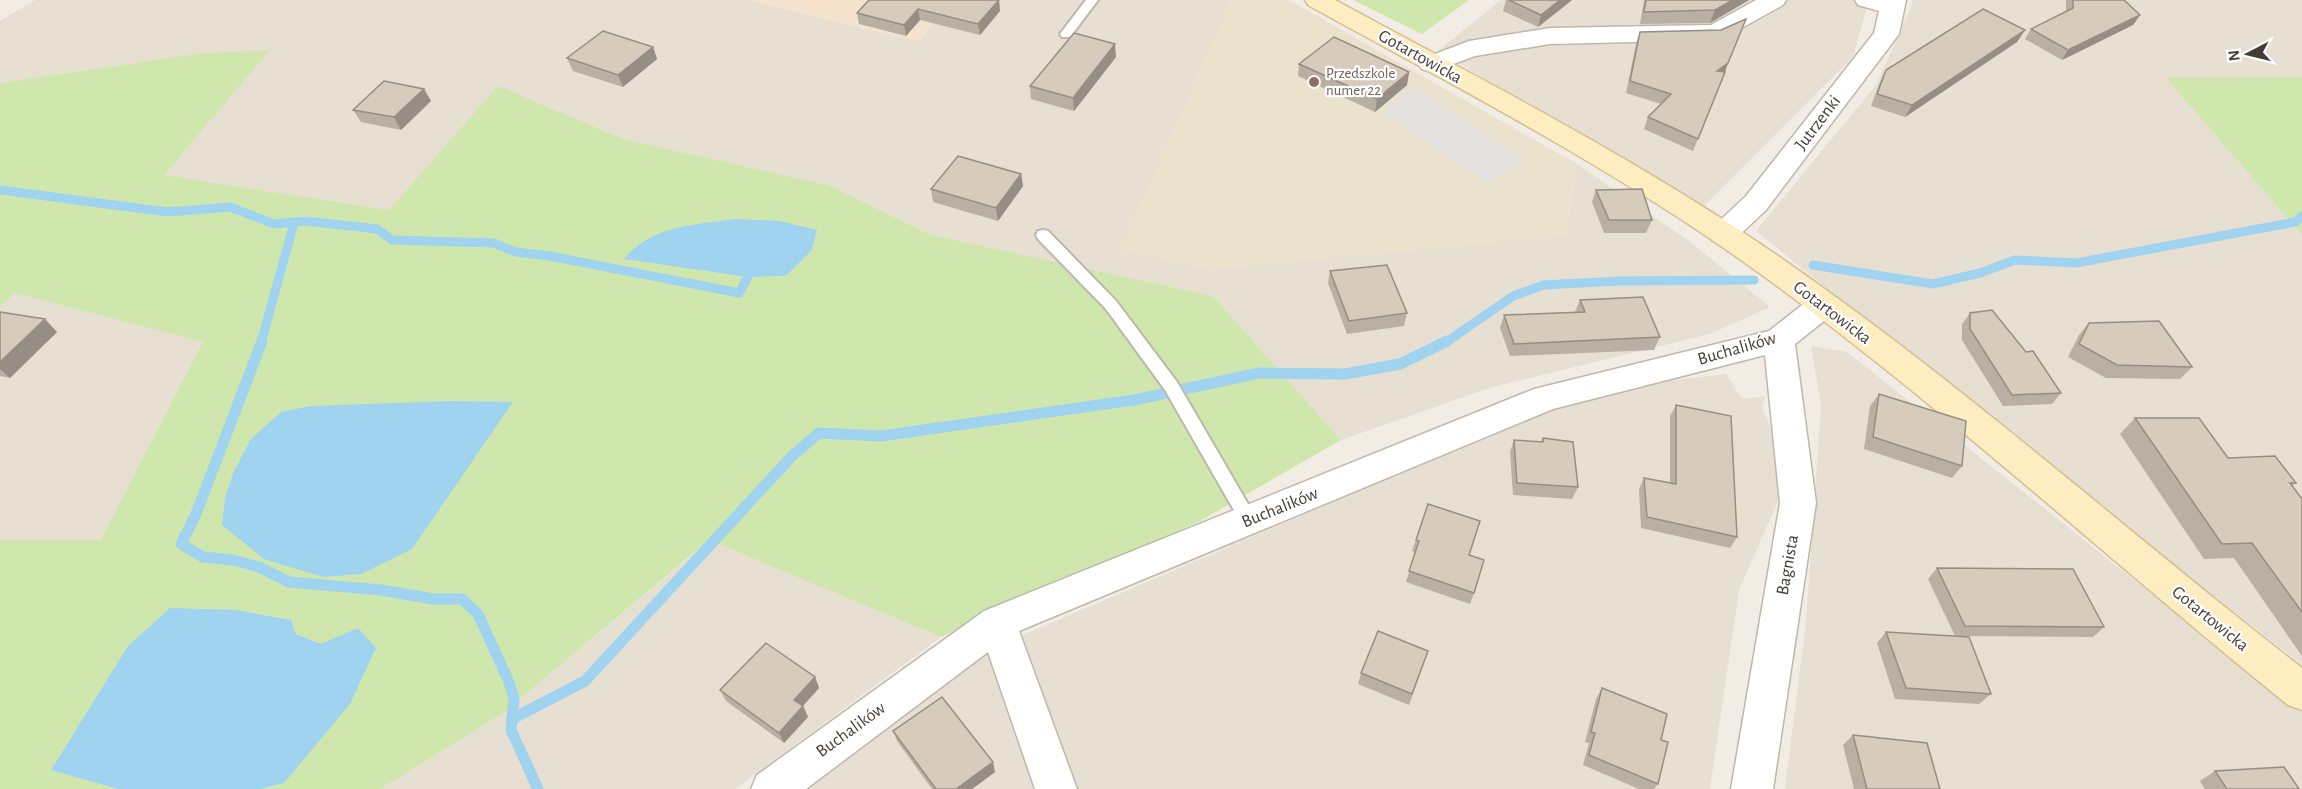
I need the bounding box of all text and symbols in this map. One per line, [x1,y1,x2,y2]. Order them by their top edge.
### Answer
north arrow [2218,24,2278,84]
street label: Gotartowicka [1375,27,1465,87]
text: N [2225,49,2243,62]
place label: Przedszkole numer 22 [1326,66,1395,98]
marker: Przedszkole numer 22 [1307,75,1321,89]
street label: Jutrzenki [1792,92,1844,154]
street label: Gotartowicka [1790,278,1874,348]
street label: Buchalików [1696,329,1778,369]
street label: Buchalików [1239,485,1321,531]
street label: Bagnista [1774,533,1802,597]
street label: Gotartowicka [2168,583,2252,655]
street label: Buchalików [813,699,889,761]

